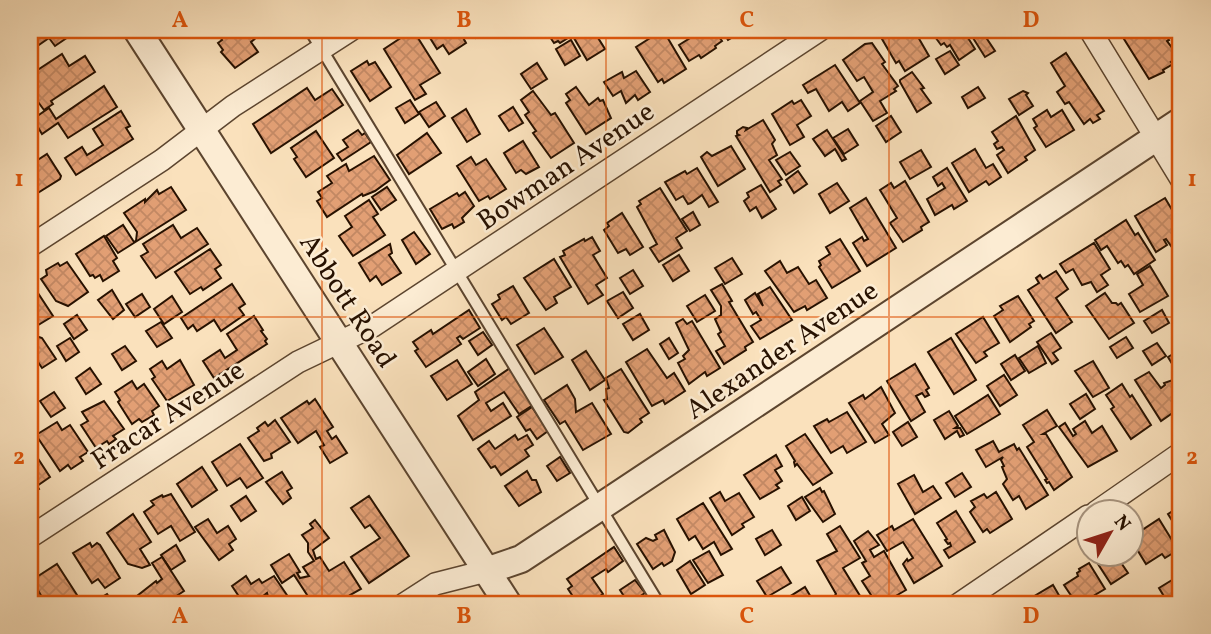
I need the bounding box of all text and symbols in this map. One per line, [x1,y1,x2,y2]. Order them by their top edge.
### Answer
text: A [172,5,188,37]
text: B [456,5,472,37]
text: C [740,5,754,37]
text: D [1023,5,1040,37]
street label: Bowman Avenue [470,93,663,241]
text: 1 [14,164,24,196]
text: 1 [1187,164,1197,196]
street label: Abbott Road [289,227,405,376]
street label: Alexander Avenue [678,272,886,430]
street label: Fracar Avenue [84,352,253,480]
text: 2 [13,442,25,474]
text: 2 [1186,442,1198,474]
north arrow [1074,498,1144,568]
text: N [1107,510,1136,537]
text: A [172,601,188,633]
text: B [456,601,472,633]
text: C [740,601,754,633]
text: D [1023,601,1040,633]

